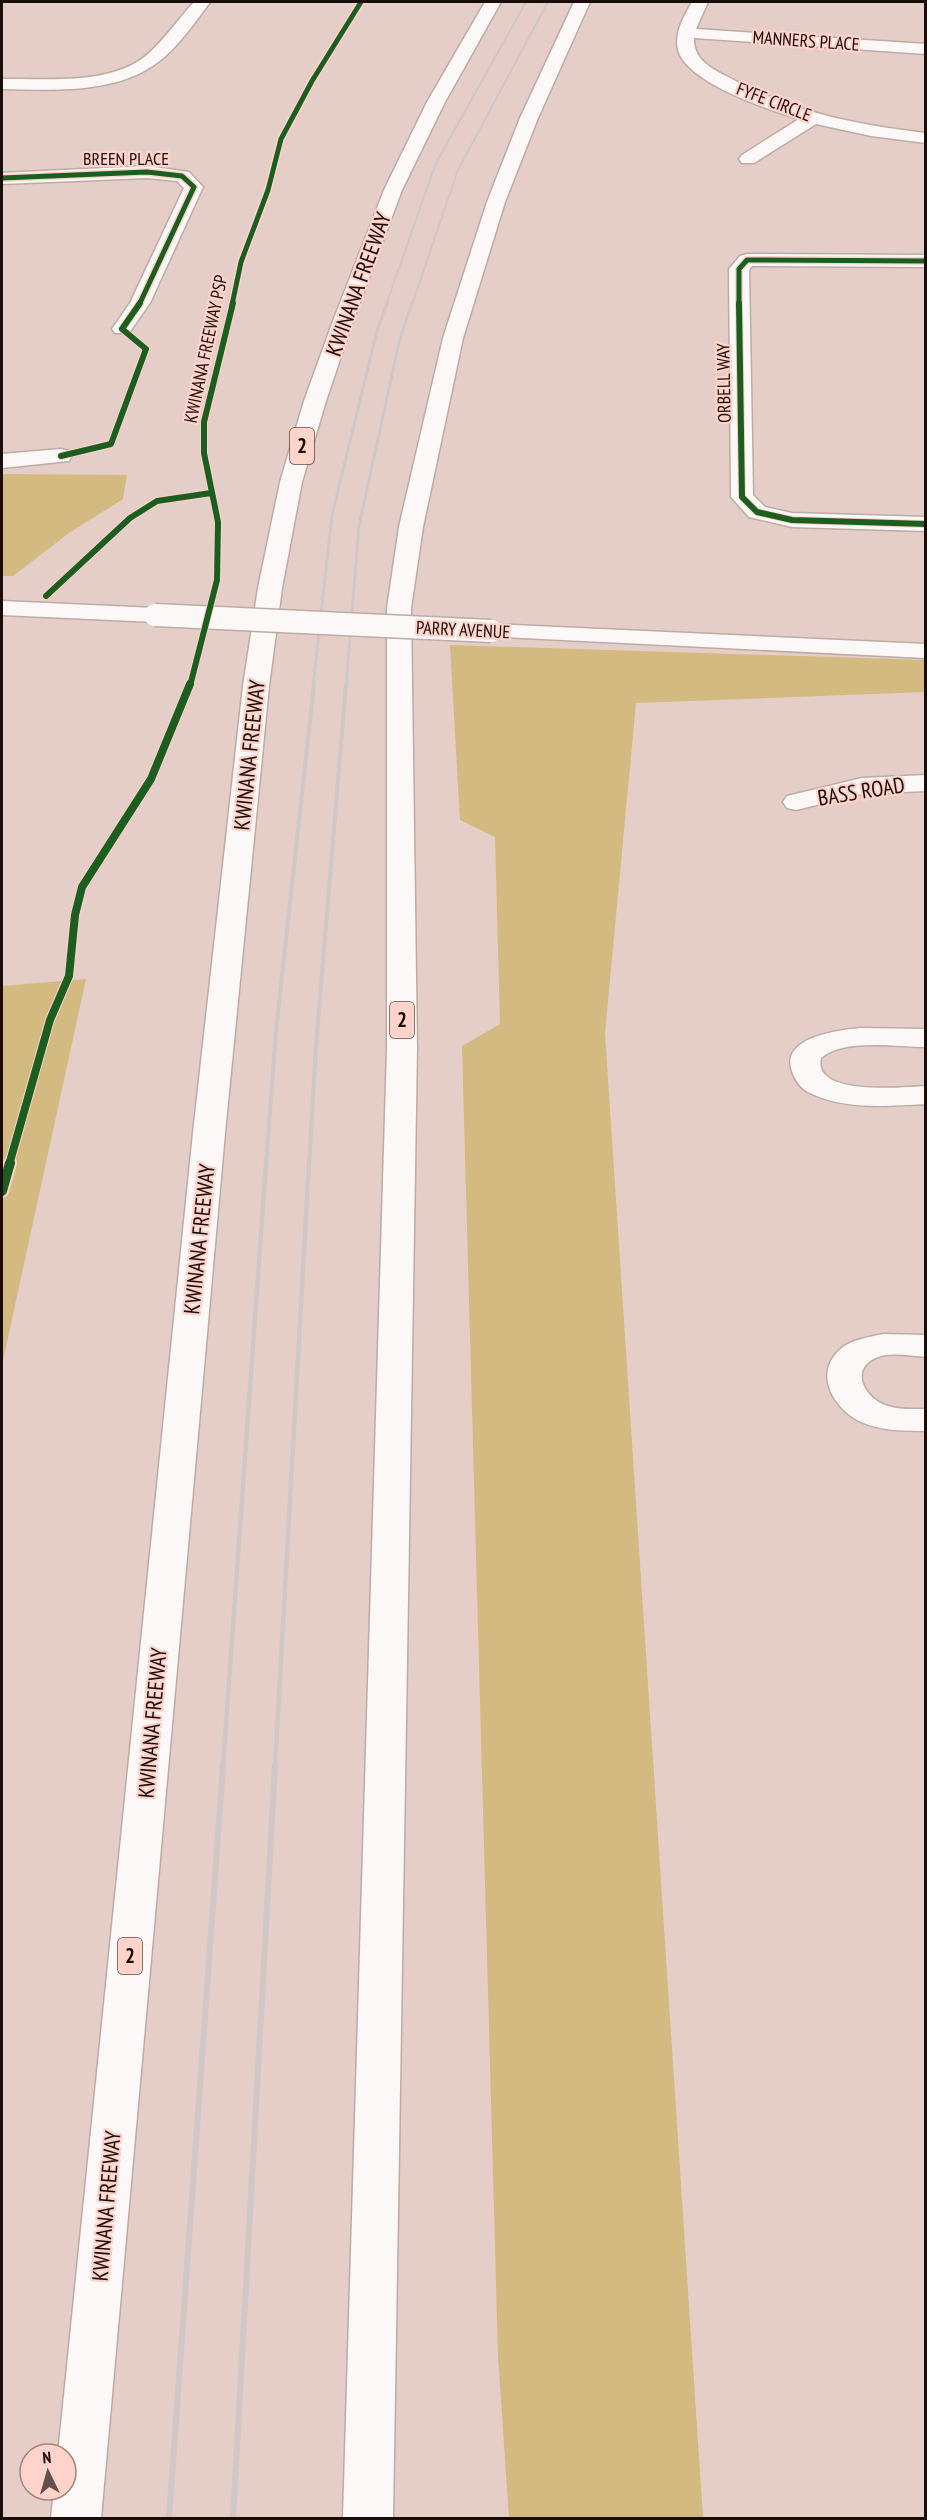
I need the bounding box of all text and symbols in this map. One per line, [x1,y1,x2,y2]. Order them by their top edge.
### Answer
street label: MANNERS PLACE [752,25,860,56]
street label: FYFE CIRCLE [733,77,815,126]
street label: BREEN PLACE [83,147,169,170]
street label: KWINANA FREEWAY [319,208,397,360]
street label: KWINANA FREEWAY PSP [179,273,232,425]
street label: ORBELL WAY [711,342,736,423]
road number: 2 [290,428,314,464]
street label: PARRY AVENUE [416,616,511,643]
street label: KWINANA FREEWAY [227,678,271,832]
street label: BASS ROAD [815,770,907,812]
road number: 2 [390,1002,414,1038]
street label: KWINANA FREEWAY [177,1162,221,1316]
street label: KWINANA FREEWAY [131,1647,173,1799]
road number: 2 [118,1938,142,1974]
street label: KWINANA FREEWAY [85,2130,127,2282]
north arrow [18,2442,78,2502]
text: N [42,2447,52,2467]

